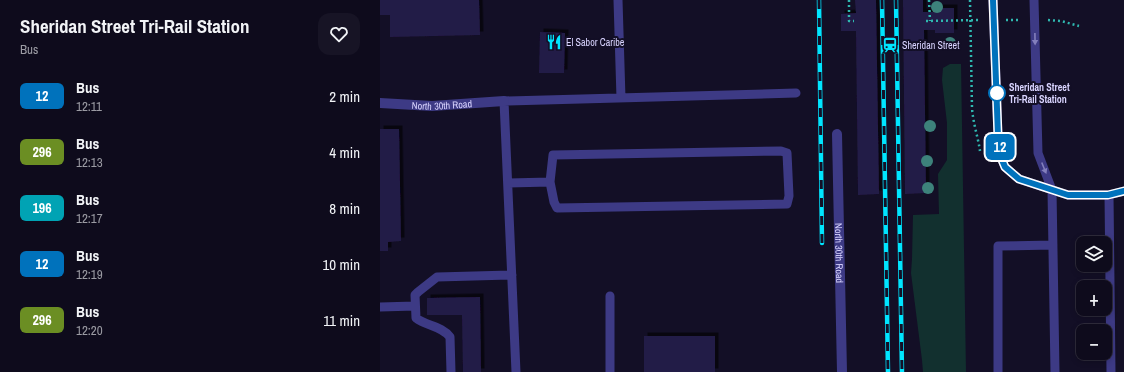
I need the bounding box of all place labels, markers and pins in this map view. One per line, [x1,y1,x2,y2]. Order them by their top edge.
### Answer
restaurant icon: El Sabor Caribe [545,33,563,51]
place label: El Sabor Caribe [566,36,625,49]
station icon: Sheridan Street [881,36,899,54]
place label: Sheridan Street [902,39,960,52]
place label: Sheridan Street Tri-Rail Station [1009,81,1070,106]
marker: Sheridan Street Tri-Rail Station [988,84,1006,102]

